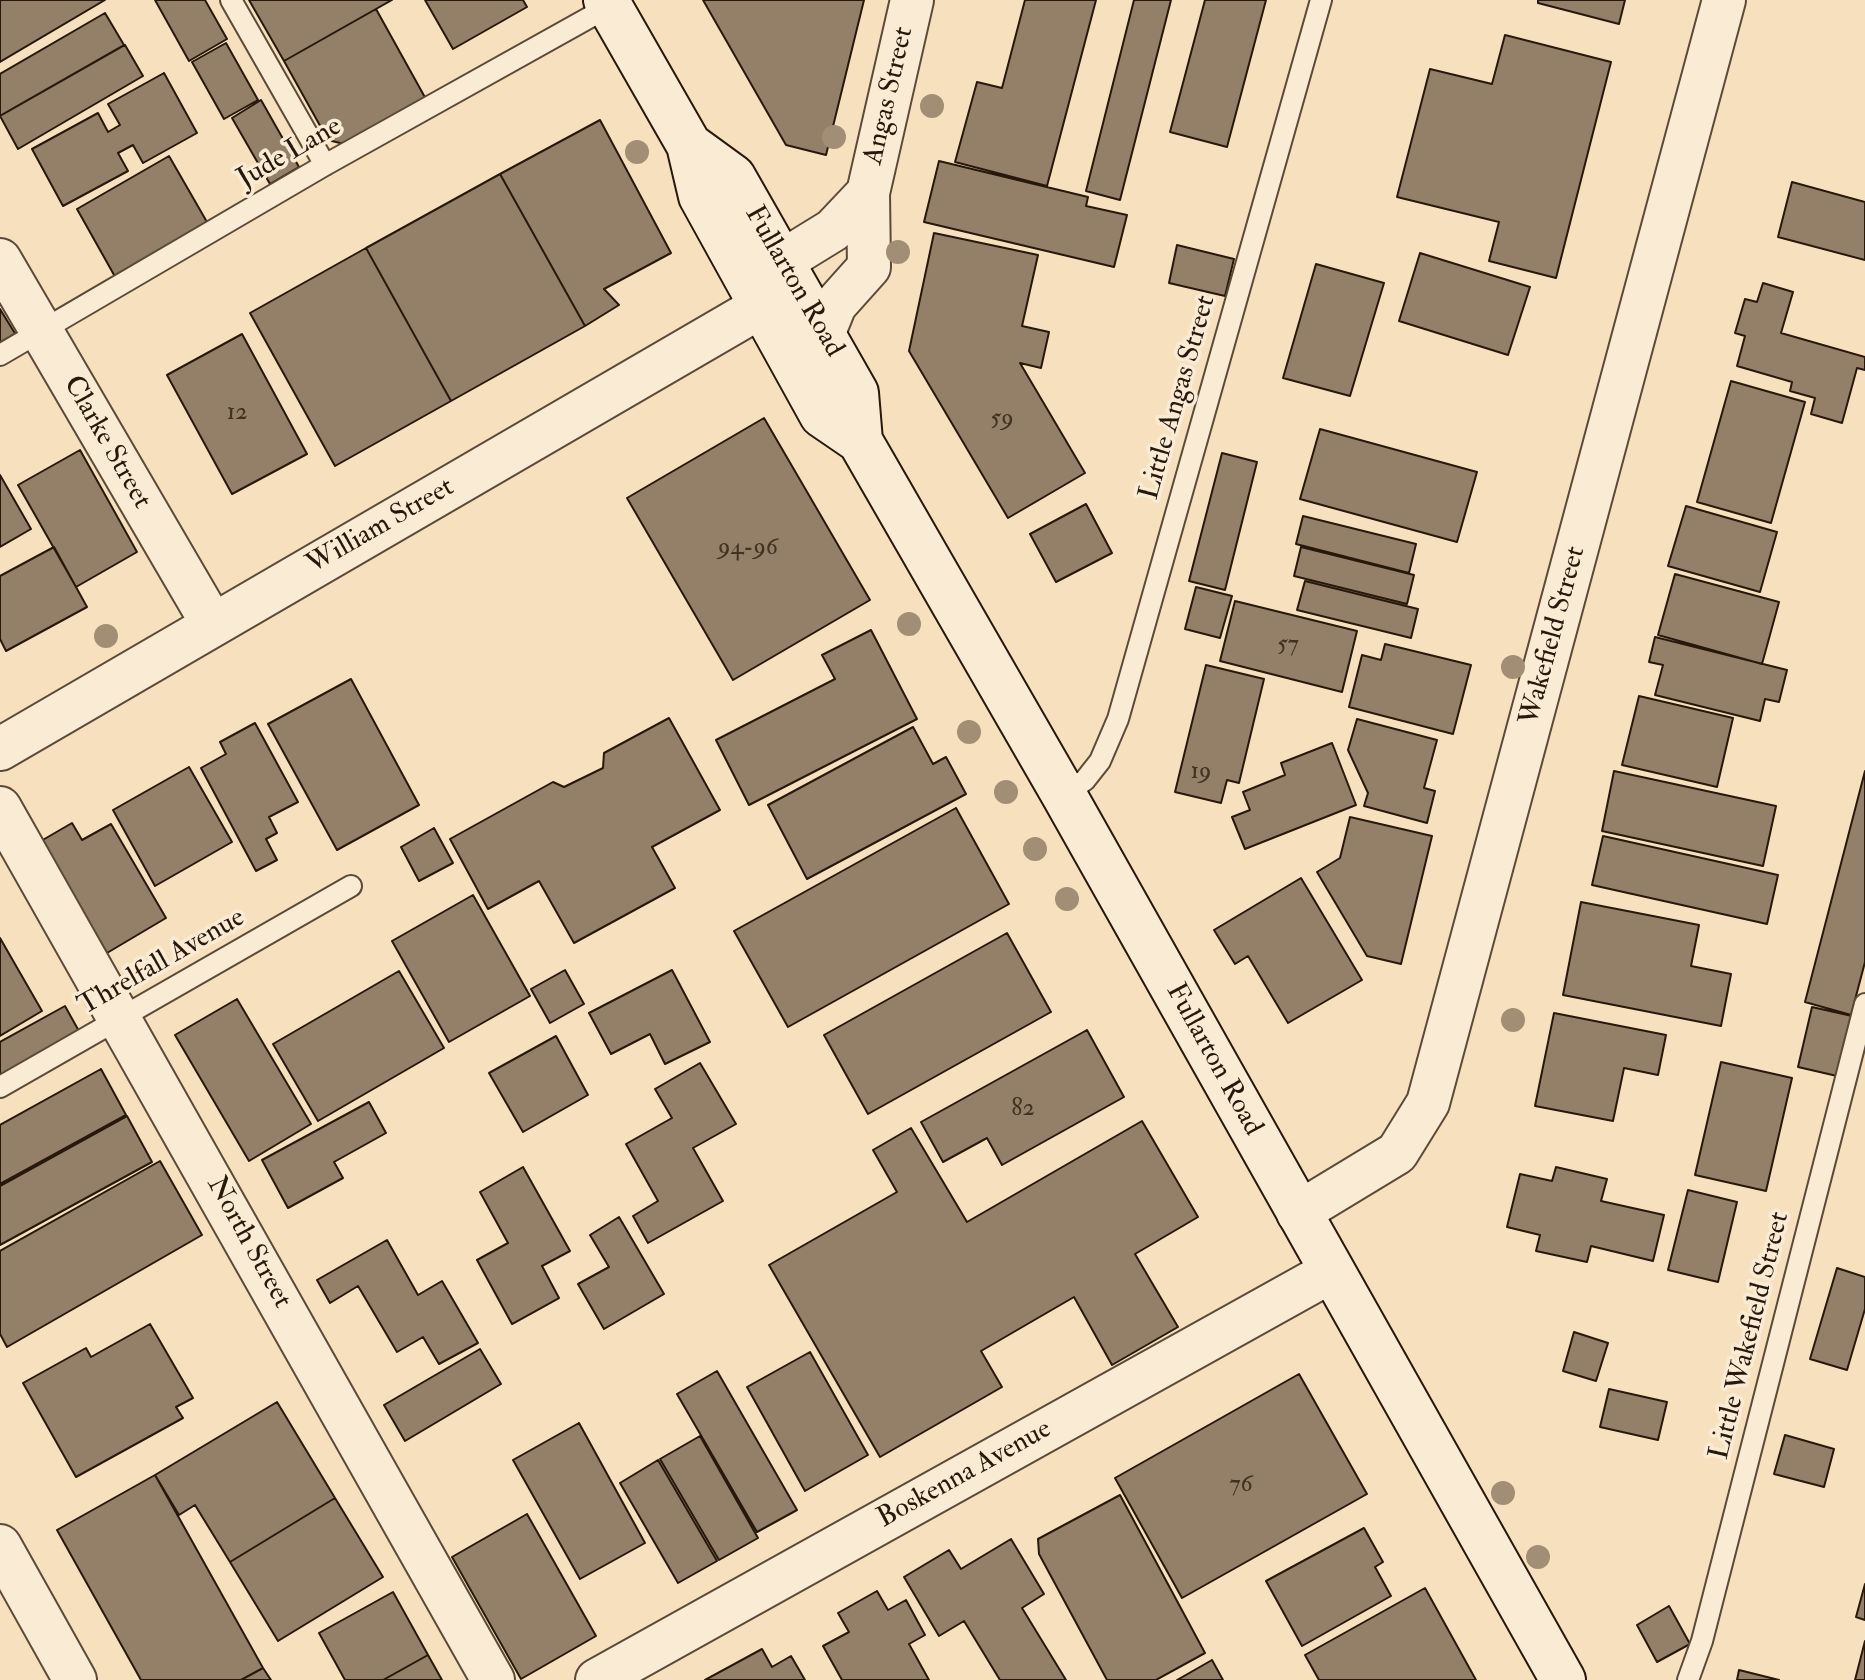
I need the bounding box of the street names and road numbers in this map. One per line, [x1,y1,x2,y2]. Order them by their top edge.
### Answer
street label: Angas Street [858,24,922,168]
street label: Jude Lane [232,111,348,197]
street label: Fullarton Road [736,200,850,364]
street label: Little Angas Street [1134,292,1224,504]
street label: Clarke Street [55,371,157,515]
street label: William Street [301,471,461,583]
street label: Wakefield Street [1514,543,1594,729]
street label: Threlfall Avenue [73,902,251,1024]
street label: Fullarton Road [1157,978,1269,1142]
street label: North Street [198,1171,298,1315]
street label: Little Wakefield Street [1704,1209,1798,1463]
street label: Boskenna Avenue [872,1413,1058,1537]

